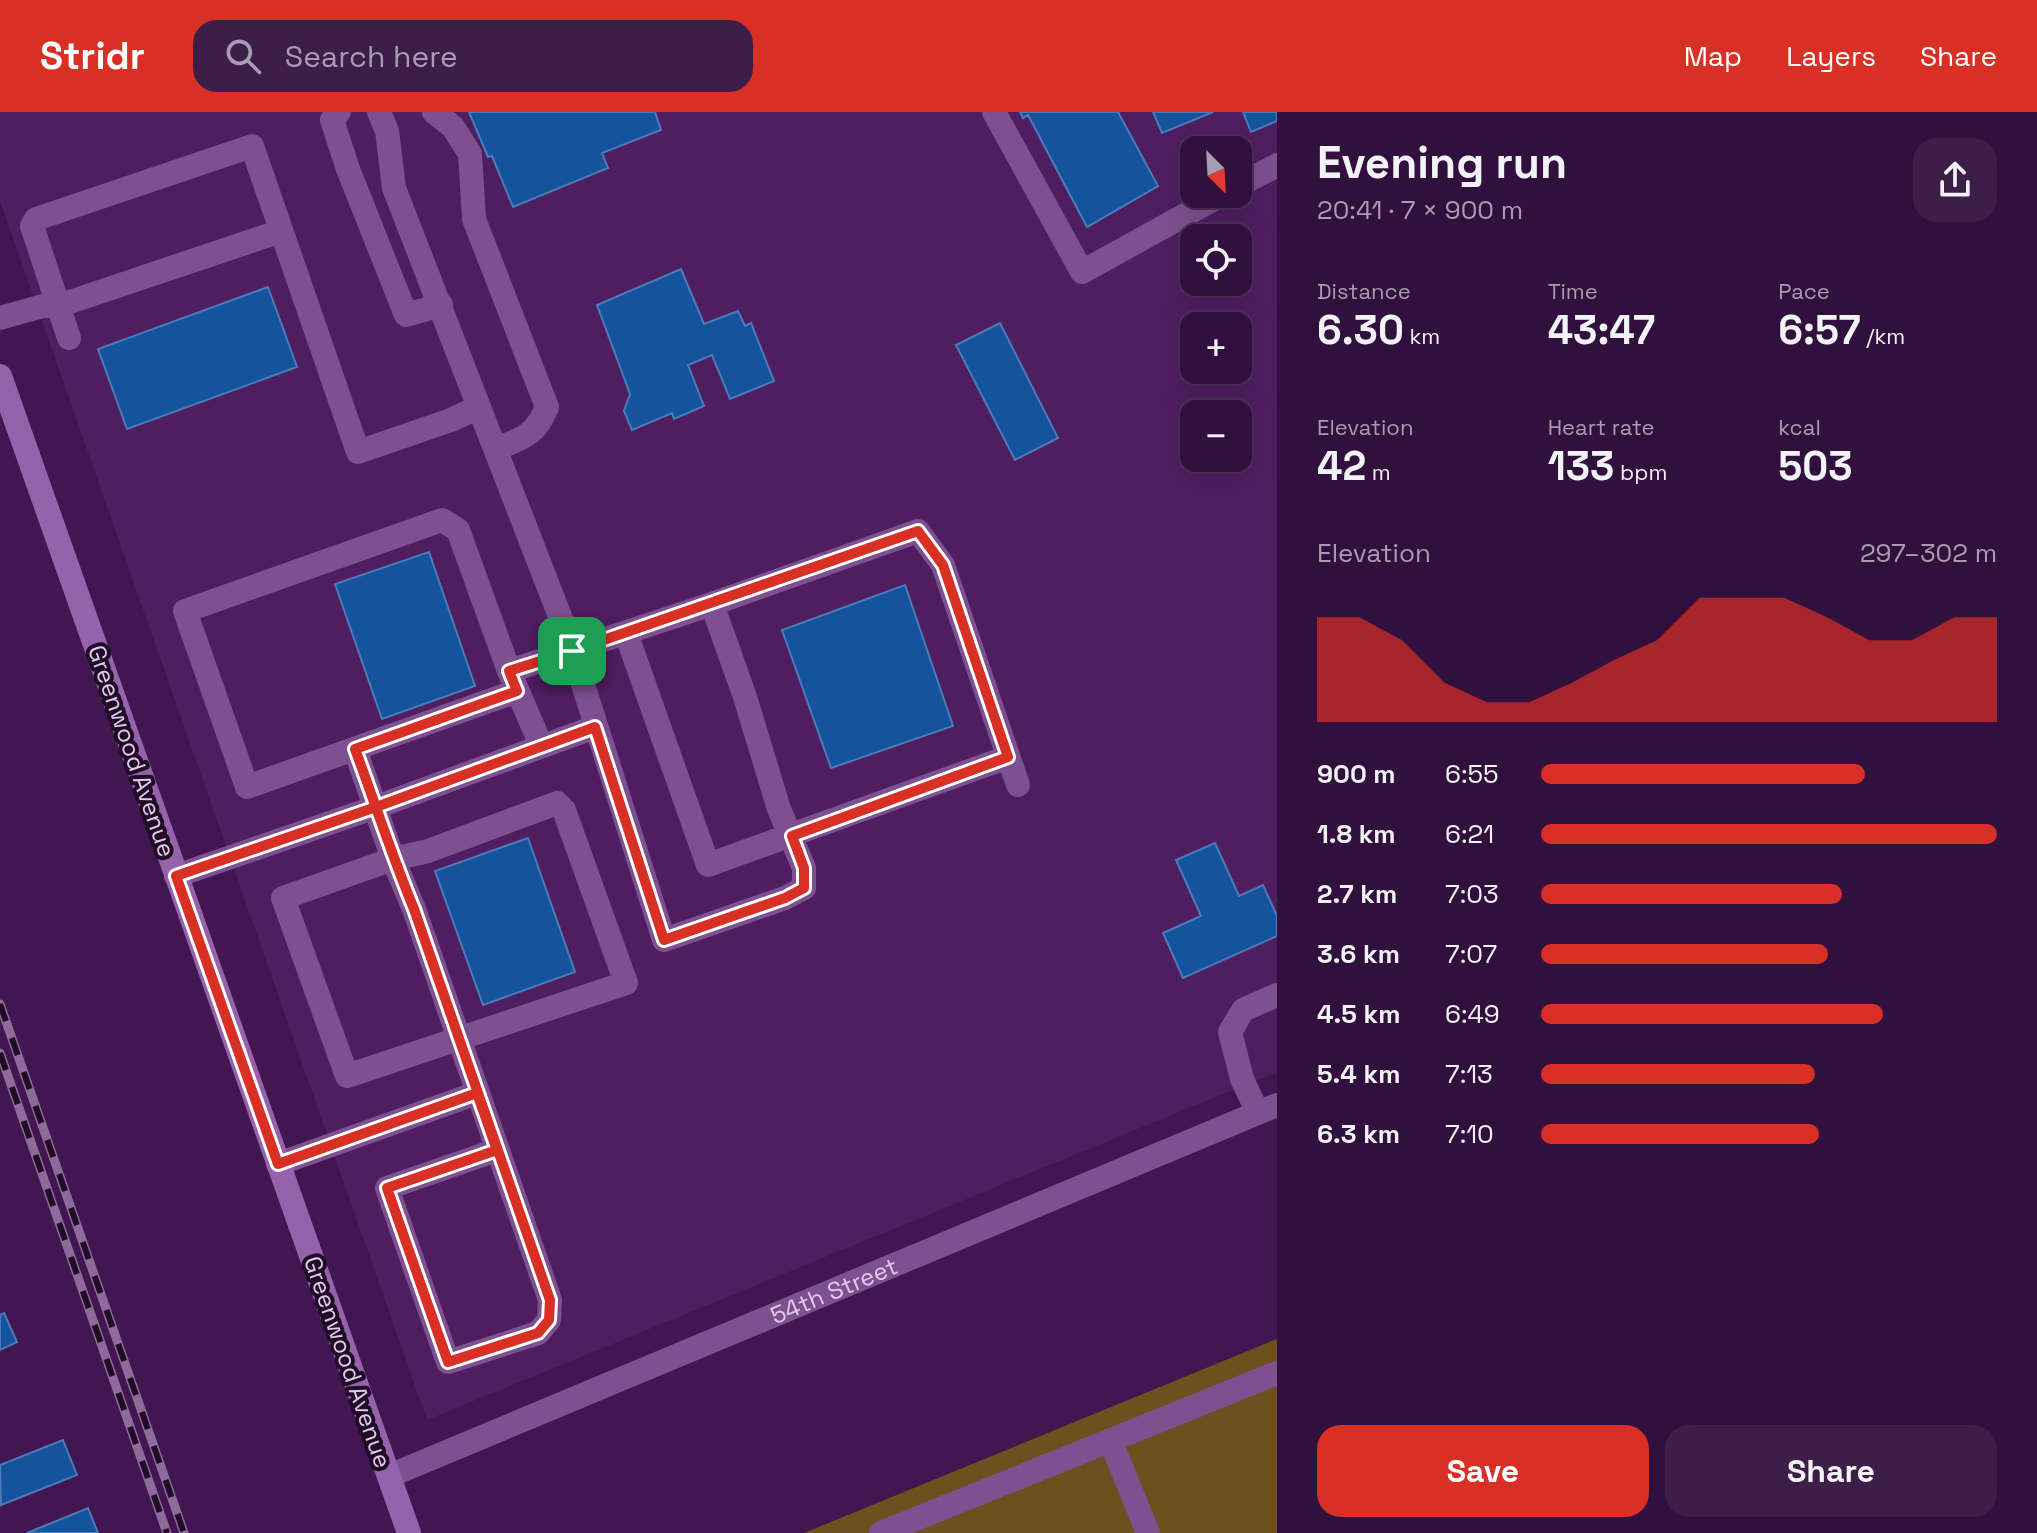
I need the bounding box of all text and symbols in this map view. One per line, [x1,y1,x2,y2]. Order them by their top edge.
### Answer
search box [193,20,753,92]
text: Stridr [40,32,145,80]
icon: search [221,34,265,78]
text: Search here [285,37,458,76]
text: Map [1684,38,1742,74]
text: Layers [1786,38,1876,74]
text: Share [1920,38,1997,74]
text: Evening run [1317,135,1567,191]
north arrow [1180,136,1252,208]
map controls [1180,136,1252,472]
button: share [1913,138,1997,222]
text: 20:41 · 7 × 900 m [1317,193,1523,227]
button: locate [1180,224,1252,296]
text: Distance [1317,277,1411,305]
text: Time [1548,277,1598,305]
text: Pace [1778,277,1830,305]
text: 6.30 [1317,305,1404,356]
text: 43:47 [1548,305,1655,356]
text: 6:57 [1778,305,1861,356]
button: + [1180,312,1252,384]
text: km [1404,322,1440,350]
text: /km [1861,322,1905,350]
button: − [1180,400,1252,472]
text: Elevation [1317,413,1413,441]
text: Heart rate [1548,413,1654,441]
text: kcal [1778,413,1821,441]
text: 42 [1317,441,1366,492]
text: 133 [1548,441,1614,492]
text: 503 [1778,441,1853,492]
text: m [1366,458,1391,486]
text: bpm [1614,458,1667,486]
text: Elevation [1317,536,1431,570]
text: 297–302 m [1860,536,1997,570]
pin [538,617,606,685]
icon: arrive [550,629,594,673]
street label: Greenwood Avenue [81,641,183,861]
text: 900 m [1317,757,1396,791]
text: 6:55 [1445,757,1499,791]
text: 1.8 km [1317,817,1396,851]
text: 6:21 [1445,817,1494,851]
text: 2.7 km [1317,877,1397,911]
text: 7:03 [1445,877,1499,911]
text: 3.6 km [1317,937,1400,971]
text: 7:07 [1445,937,1497,971]
text: 4.5 km [1317,997,1400,1031]
text: 6:49 [1445,997,1500,1031]
text: 5.4 km [1317,1057,1400,1091]
text: 7:13 [1445,1057,1493,1091]
text: 6.3 km [1317,1117,1400,1151]
text: 7:10 [1445,1117,1494,1151]
street label: 54th Street [766,1250,902,1330]
street label: Greenwood Avenue [297,1252,399,1472]
button: Save [1317,1425,1649,1517]
button: Share [1665,1425,1997,1517]

